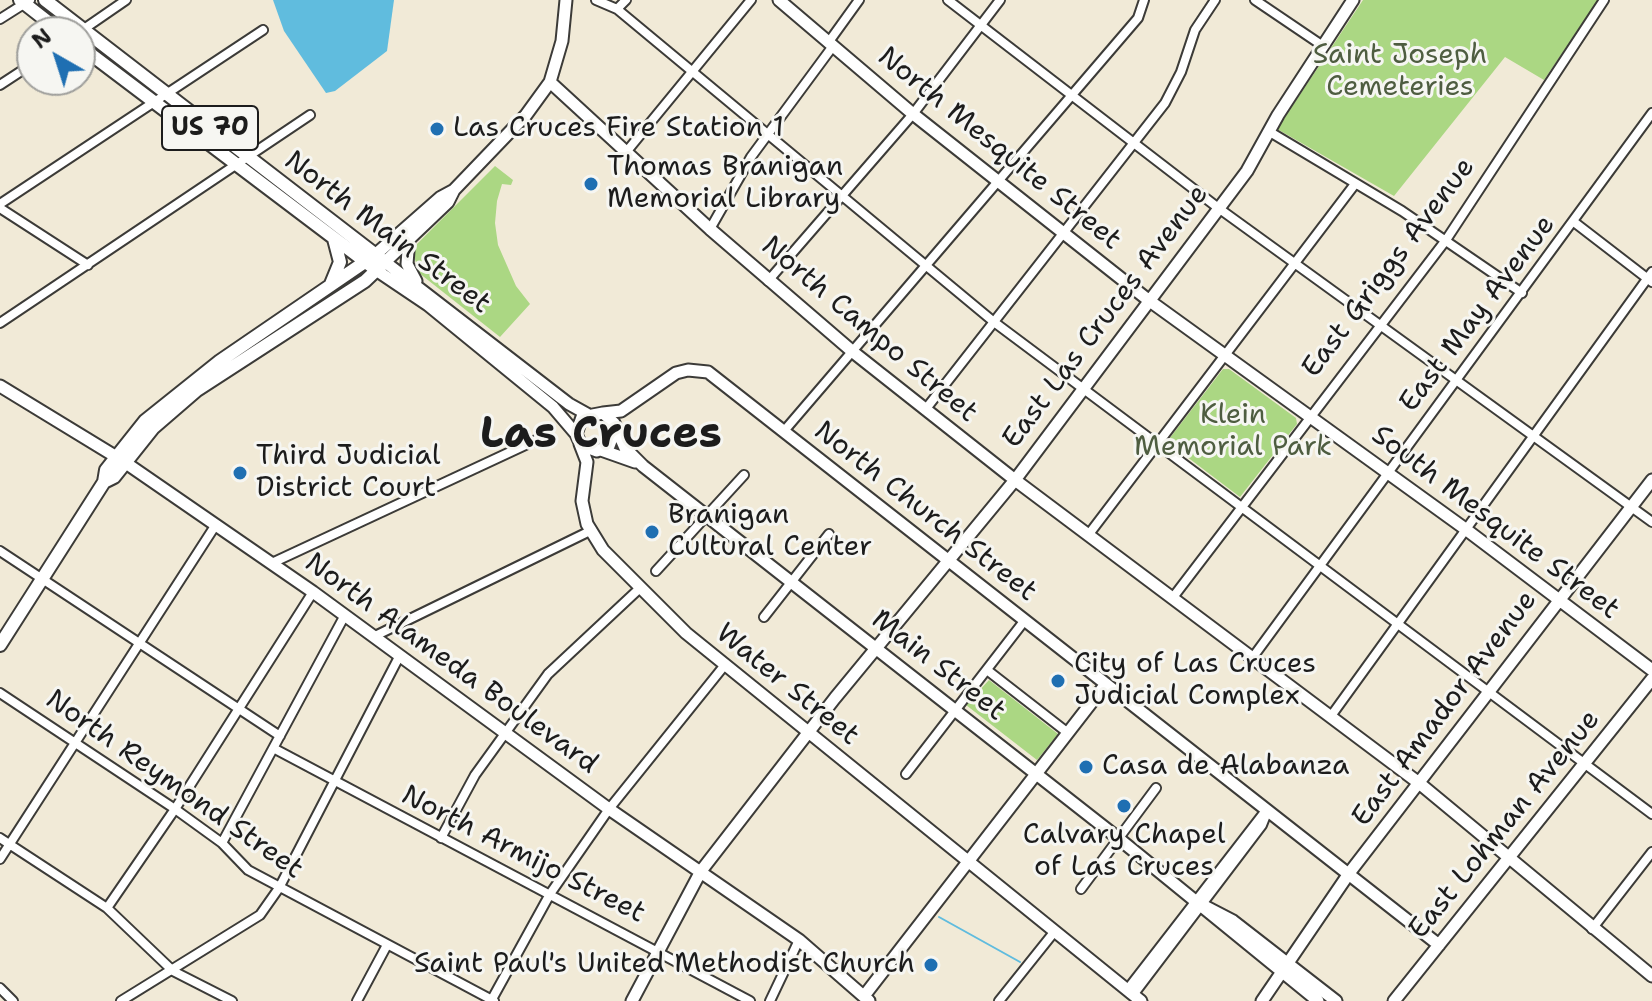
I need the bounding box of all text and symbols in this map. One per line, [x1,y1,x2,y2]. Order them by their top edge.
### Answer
north arrow [16,16,96,96]
text: N [26,22,58,55]
park label: Saint Joseph Cemeteries [1313,39,1487,105]
street label: North Mesquite Street [870,40,1128,258]
road number: US 70 [162,106,258,150]
place label: Las Cruces Fire Station 1 [453,112,784,146]
marker: Las Cruces Fire Station 1 [428,120,446,138]
street label: North Main Street [277,144,497,322]
place label: Thomas Branigan Memorial Library [607,151,843,217]
street label: East Griggs Avenue [1295,151,1483,385]
marker: Thomas Branigan Memorial Library [582,175,600,193]
street label: East Las Cruces Avenue [996,179,1216,455]
street label: East May Avenue [1393,209,1563,419]
street label: North Campo Street [754,230,984,430]
park label: Klein Memorial Park [1134,399,1332,465]
district label: Las Cruces [480,409,722,461]
street label: North Church Street [807,415,1043,609]
street label: South Mesquite Street [1364,419,1626,627]
place label: Third Judicial District Court [256,440,440,506]
marker: Third Judicial District Court [231,464,249,482]
place label: Branigan Cultural Center [668,499,872,565]
marker: Branigan Cultural Center [643,523,661,541]
street label: North Alameda Boulevard [298,546,604,782]
street label: East Amador Avenue [1345,585,1545,833]
street label: Main Street [864,603,1012,729]
street label: Water Street [709,617,865,753]
place label: City of Las Cruces Judicial Complex [1074,648,1316,714]
marker: City of Las Cruces Judicial Complex [1049,672,1067,690]
street label: North Reymond Street [39,683,309,887]
street label: East Lohman Avenue [1402,704,1608,946]
place label: Casa de Alabanza [1102,750,1349,784]
marker: Casa de Alabanza [1077,758,1095,776]
street label: North Armijo Street [395,779,651,931]
marker: Calvary Chapel of Las Cruces [1115,797,1133,815]
place label: Calvary Chapel of Las Cruces [1023,819,1225,885]
place label: Saint Paul's United Methodist Church [414,948,915,982]
marker: Saint Paul's United Methodist Church [922,956,940,974]

